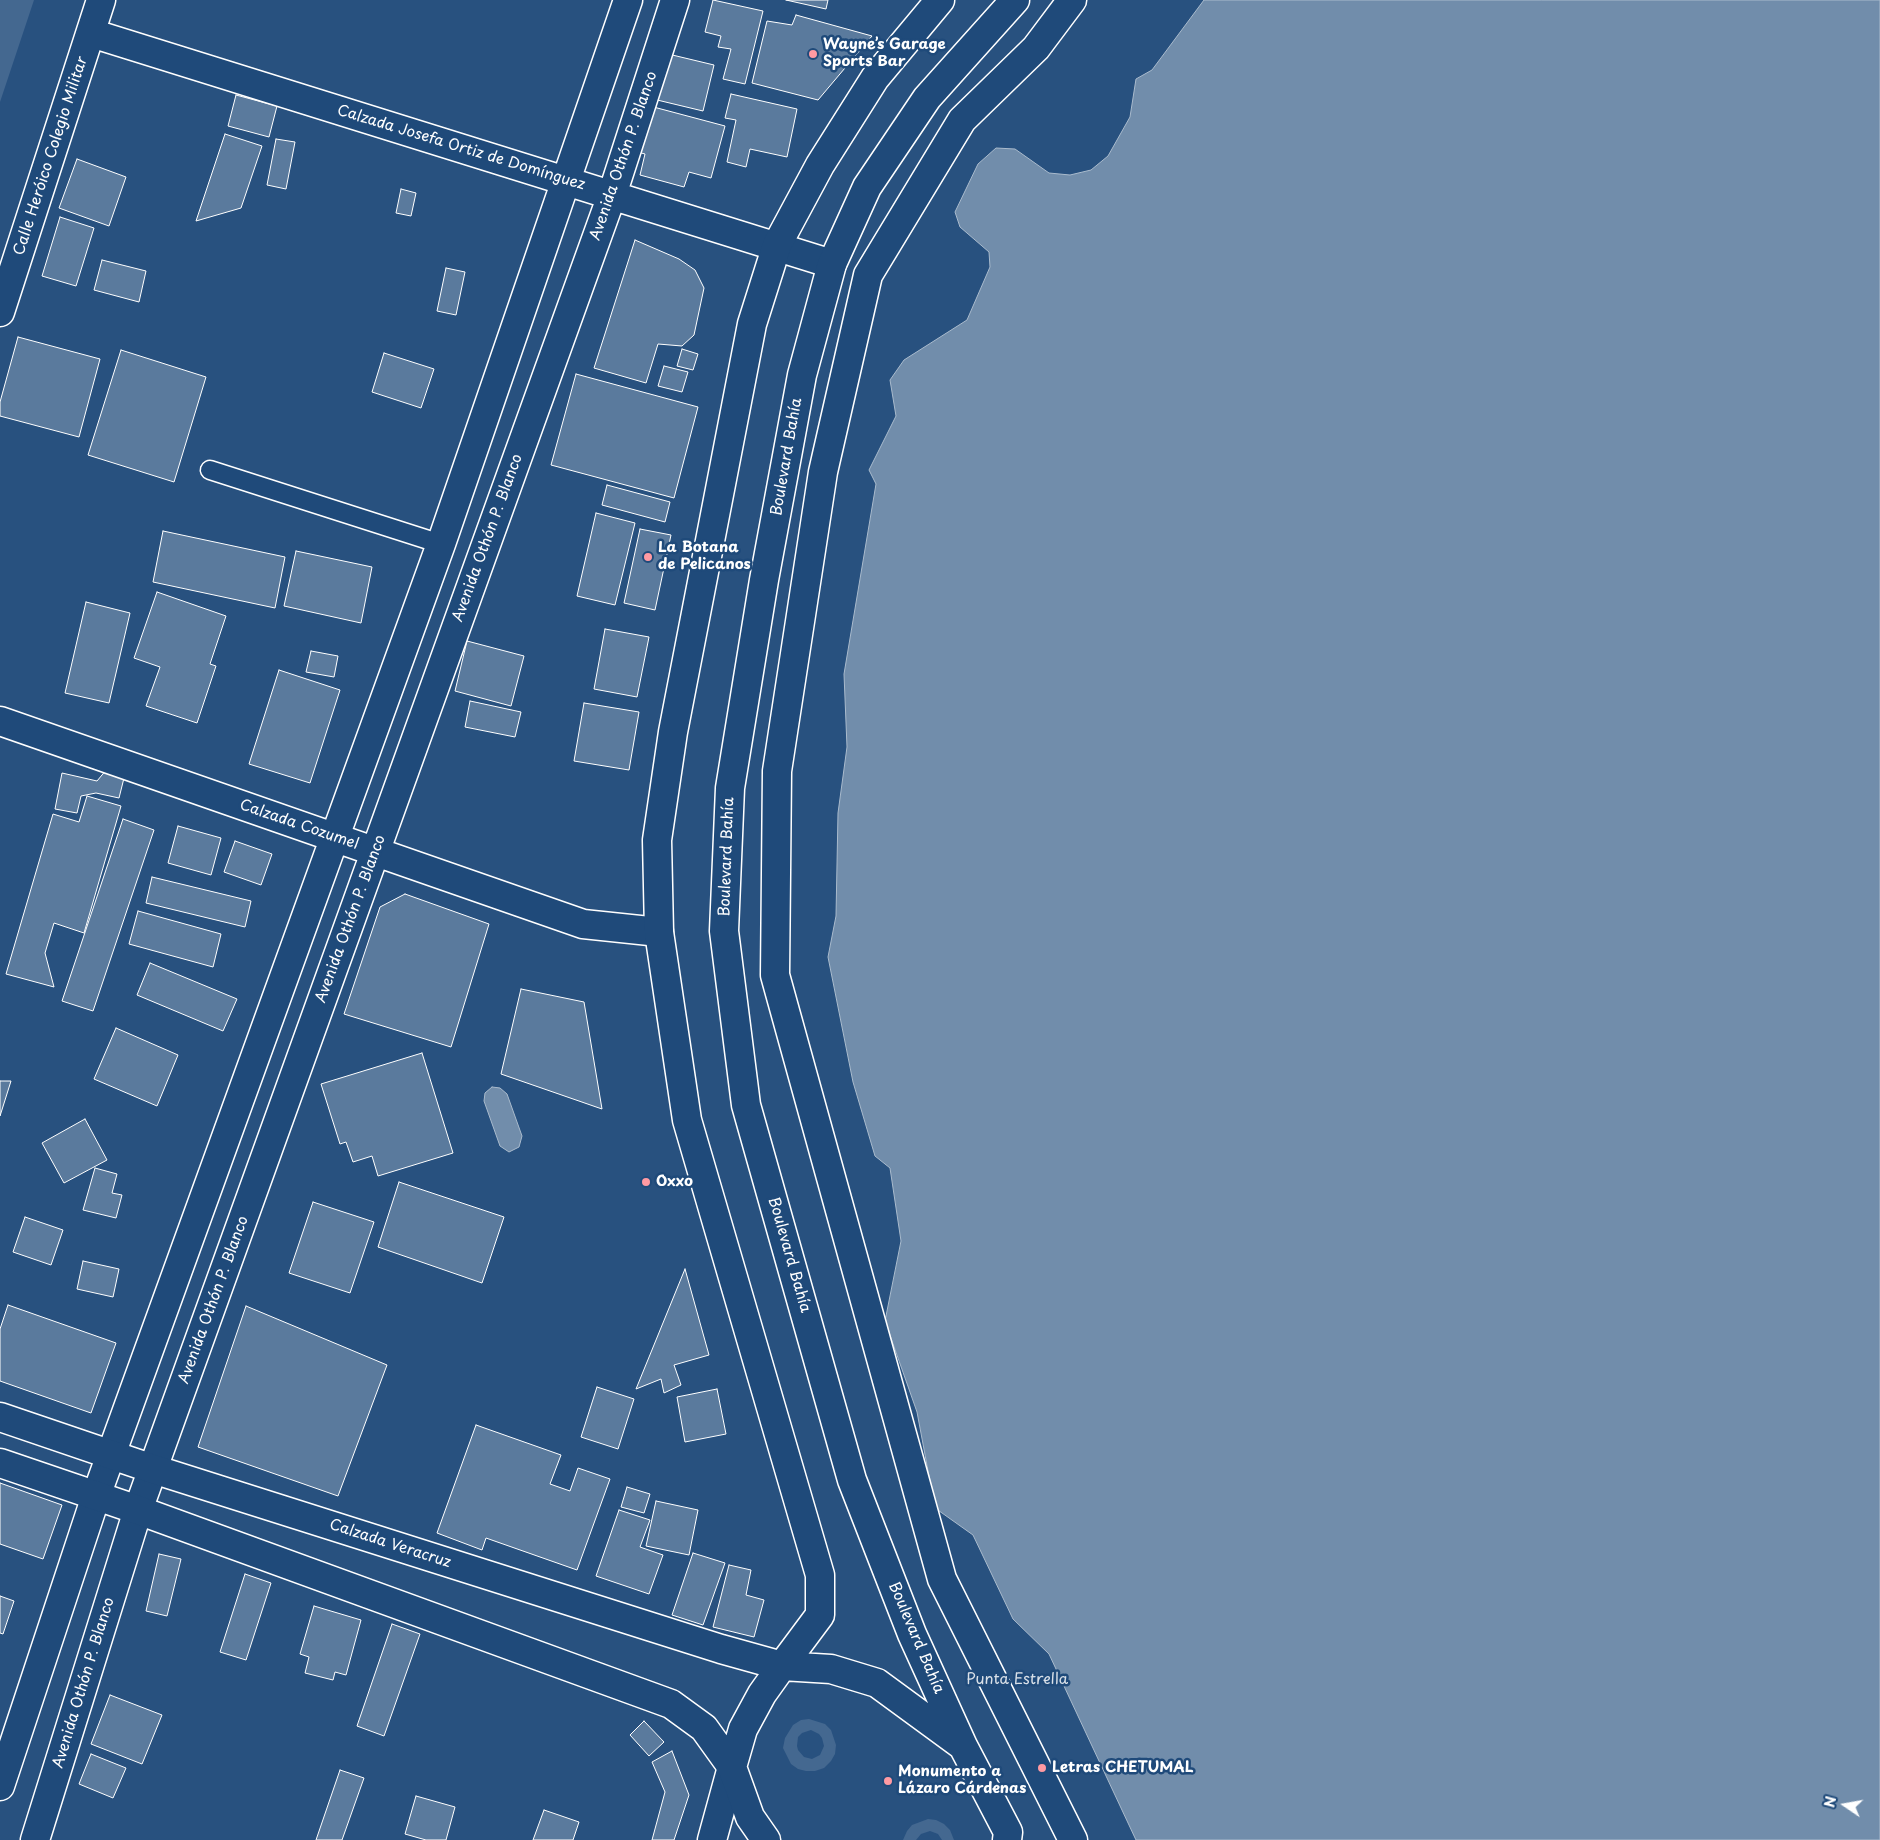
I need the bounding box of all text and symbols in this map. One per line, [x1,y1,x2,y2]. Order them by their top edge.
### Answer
place label: Wayne’s Garage Sports Bar [823,36,946,71]
marker: Wayne’s Garage Sports Bar [807,48,819,60]
street label: Calle Heróico Colegio Militar [10,54,92,258]
street label: Avenida Othón P. Blanco [587,69,661,243]
street label: Calzada Josefa Ortiz de Domínguez [335,102,587,194]
street label: Boulevard Bahía [768,397,806,517]
street label: Avenida Othón P. Blanco [449,452,527,624]
place label: La Botana de Pelicanos [658,539,751,574]
marker: La Botana de Pelicanos [642,551,654,563]
street label: Calzada Cozumel [237,796,361,854]
street label: Boulevard Bahía [716,797,738,917]
street label: Avenida Othón P. Blanco [312,833,390,1005]
place label: Oxxo [656,1173,693,1191]
marker: Oxxo [640,1176,652,1188]
street label: Boulevard Bahía [764,1195,814,1315]
street label: Avenida Othón P. Blanco [175,1214,253,1386]
street label: Calzada Veracruz [327,1516,453,1572]
street label: Boulevard Bahía [884,1579,948,1697]
street label: Avenida Othón P. Blanco [49,1596,119,1770]
park label: Punta Estrella [966,1671,1068,1689]
place label: Letras CHETUMAL [1052,1759,1194,1777]
marker: Letras CHETUMAL [1036,1762,1048,1774]
place label: Monumento a Lázaro Cárdenas [898,1763,1026,1798]
marker: Monumento a Lázaro Cárdenas [882,1775,894,1787]
north arrow [1820,1780,1870,1830]
text: N [1818,1794,1841,1809]

